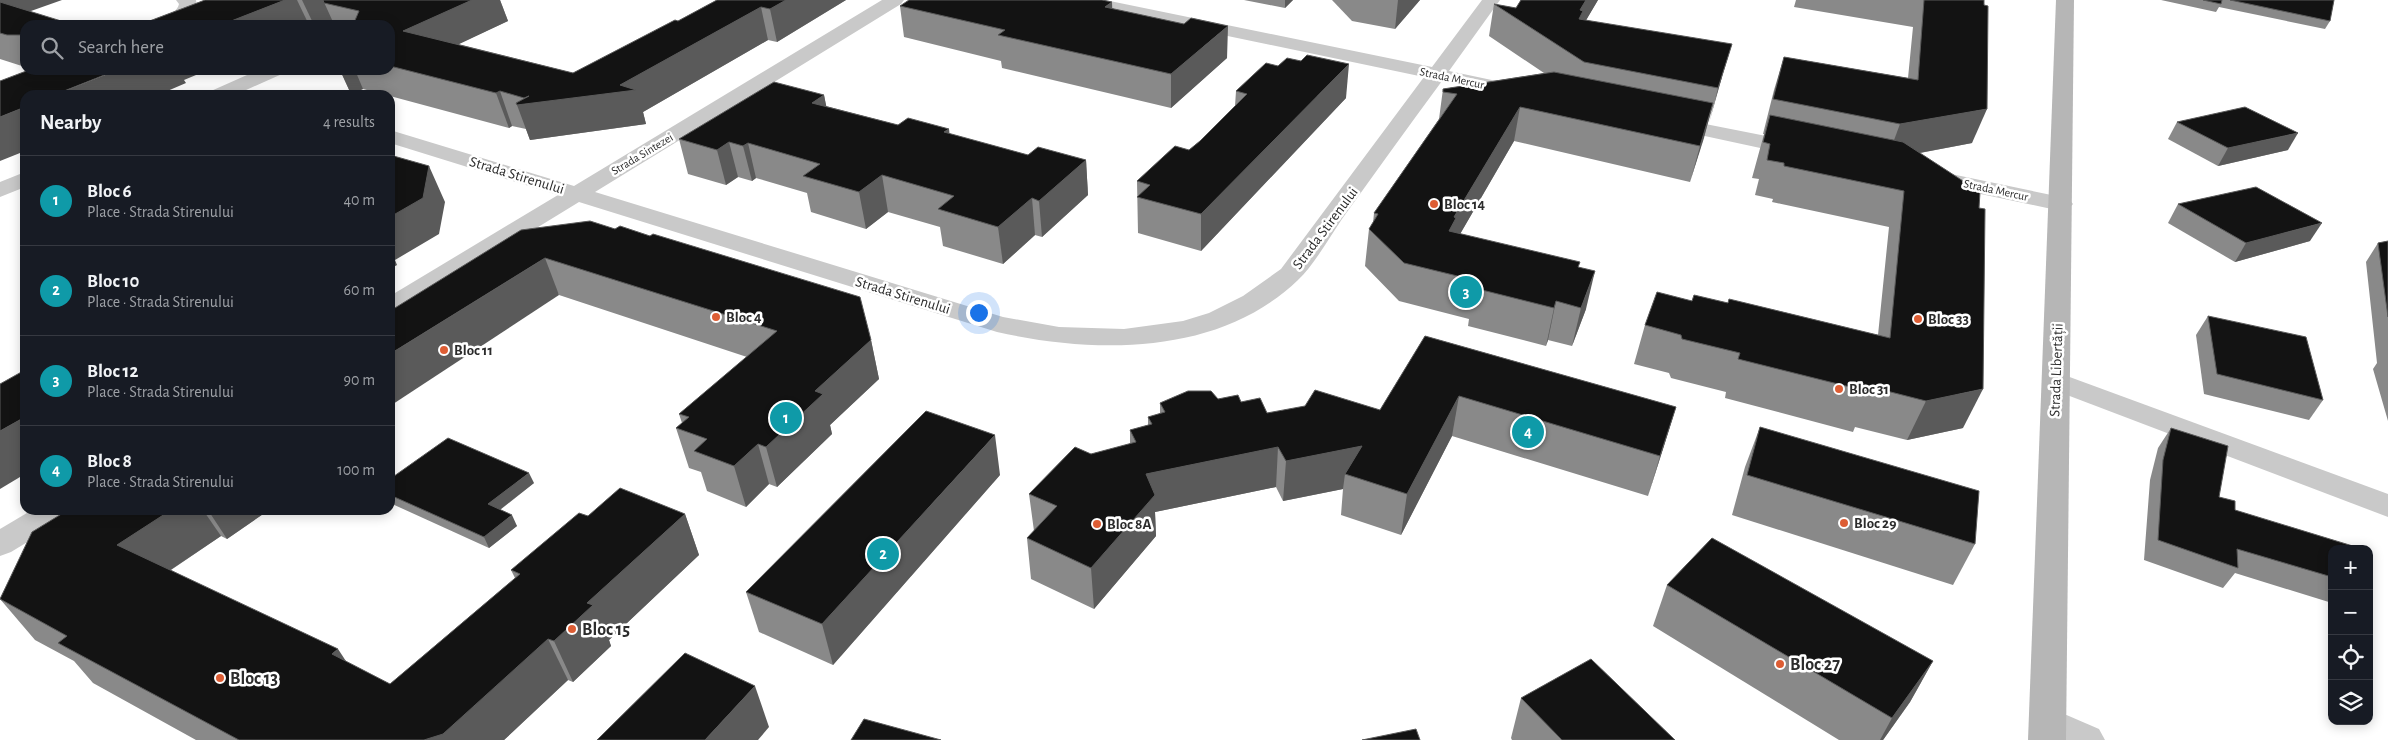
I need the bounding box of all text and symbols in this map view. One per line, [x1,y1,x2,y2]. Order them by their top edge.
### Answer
search box [20,20,395,75]
icon: search [38,34,66,62]
text: Search here [78,38,164,57]
street label: Strada Mercur [1419,65,1485,91]
text: Nearby [40,112,101,133]
text: 4 results [323,114,375,130]
street label: Strada Sintezei [609,131,675,177]
street label: Strada Stirenului [468,154,566,197]
street label: Strada Mercur [1963,177,2029,203]
text: Bloc 6 [87,182,132,201]
street label: Strada Stirenului [1290,185,1361,272]
text: 1 [53,192,59,208]
text: 40 m [343,192,375,208]
place label: Bloc 14 [1444,197,1485,212]
marker: Bloc 14 [1428,198,1440,210]
text: Place · Strada Stirenului [87,204,234,220]
text: Bloc 10 [87,272,139,291]
pin: 3 [1450,273,1482,311]
street label: Strada Stirenului [854,274,952,317]
text: 2 [52,282,60,298]
text: 60 m [344,282,375,298]
text: Place · Strada Stirenului [87,294,234,310]
your location [966,300,992,326]
place label: Bloc 4 [726,310,762,325]
marker: Bloc 4 [710,311,722,323]
place label: Bloc 33 [1928,312,1969,327]
marker: Bloc 33 [1912,313,1924,325]
street label: Strada Libertății [2047,323,2067,417]
place label: Bloc 11 [454,343,493,358]
marker: Bloc 11 [438,344,450,356]
text: Bloc 12 [87,362,138,381]
text: 3 [53,372,59,388]
text: 90 m [344,372,375,388]
place label: Bloc 31 [1849,382,1889,397]
marker: Bloc 31 [1833,383,1845,395]
text: Place · Strada Stirenului [87,384,234,400]
pin: 1 [770,399,802,437]
pin: 4 [1512,413,1544,451]
text: Bloc 8 [87,452,132,471]
text: 4 [52,462,60,478]
text: 100 m [337,462,375,478]
text: Place · Strada Stirenului [87,474,234,490]
place label: Bloc 29 [1854,516,1896,531]
place label: Bloc 8A [1107,517,1151,532]
marker: Bloc 29 [1838,517,1850,529]
marker: Bloc 8A [1091,518,1103,530]
pin: 2 [867,535,899,573]
map controls [2328,545,2373,725]
button: + [2328,545,2373,590]
button: − [2328,590,2373,635]
place label: Bloc 15 [582,621,630,639]
marker: Bloc 15 [566,623,578,635]
button: locate [2328,635,2373,680]
place label: Bloc 27 [1790,656,1840,674]
marker: Bloc 27 [1774,658,1786,670]
place label: Bloc 13 [230,670,278,688]
marker: Bloc 13 [214,672,226,684]
button: layers [2328,680,2373,725]

